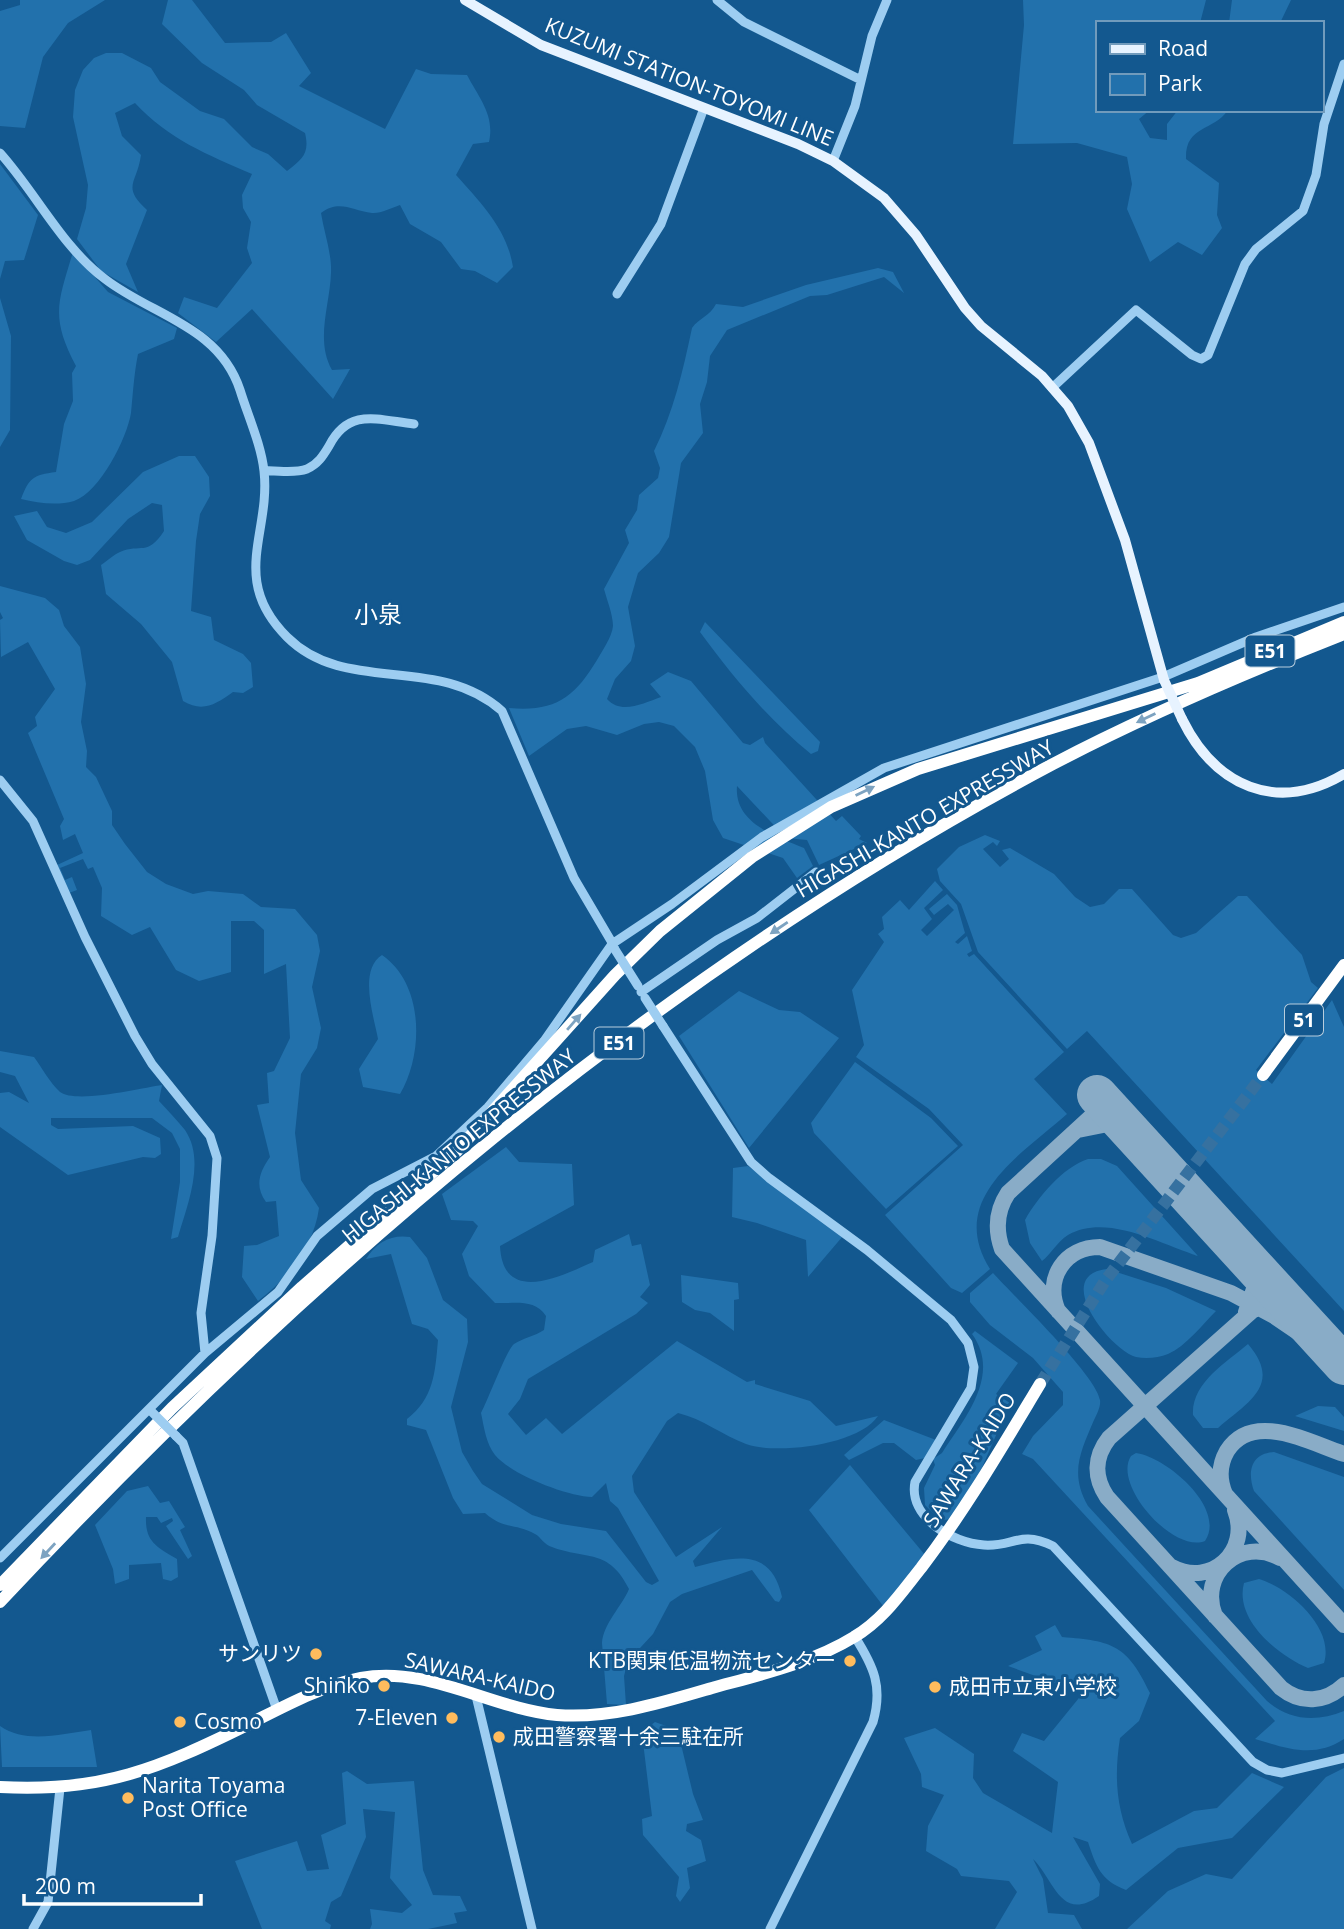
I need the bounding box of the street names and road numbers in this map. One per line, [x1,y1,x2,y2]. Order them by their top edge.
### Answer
street label: KUZUMI STATION-TOYOMI LINE [541,10,838,152]
road number: E51 [1246,636,1294,666]
street label: HIGASHI-KANTO EXPRESSWAY [790,733,1059,904]
road number: 51 [1285,1004,1323,1036]
road number: E51 [594,1028,644,1058]
street label: HIGASHI-KANTO EXPRESSWAY [336,1042,581,1248]
street label: SAWARA-KAIDO [916,1387,1022,1532]
street label: SAWARA-KAIDO [402,1645,558,1707]

